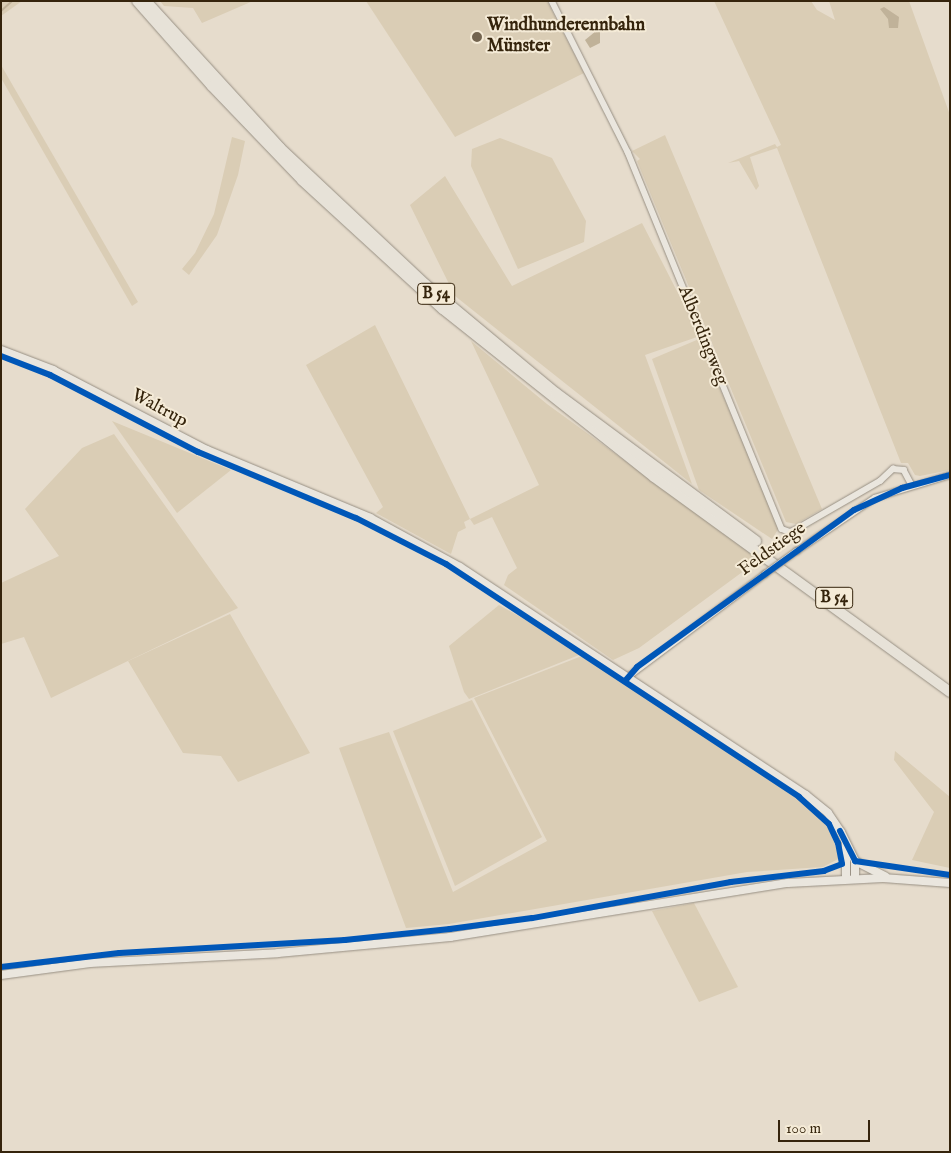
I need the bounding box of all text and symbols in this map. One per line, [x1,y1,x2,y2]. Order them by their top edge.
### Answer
place label: Windhunderennbahn Münster [487,16,645,58]
marker: Windhunderennbahn Münster [471,31,483,43]
road number: B 54 [416,280,456,308]
street label: Alberdingweg [672,283,732,389]
street label: Waltrup [127,385,191,433]
street label: Feldstiege [735,518,811,582]
road number: B 54 [814,584,854,612]
scale bar [781,1110,874,1142]
text: 100 m [786,1119,821,1138]

